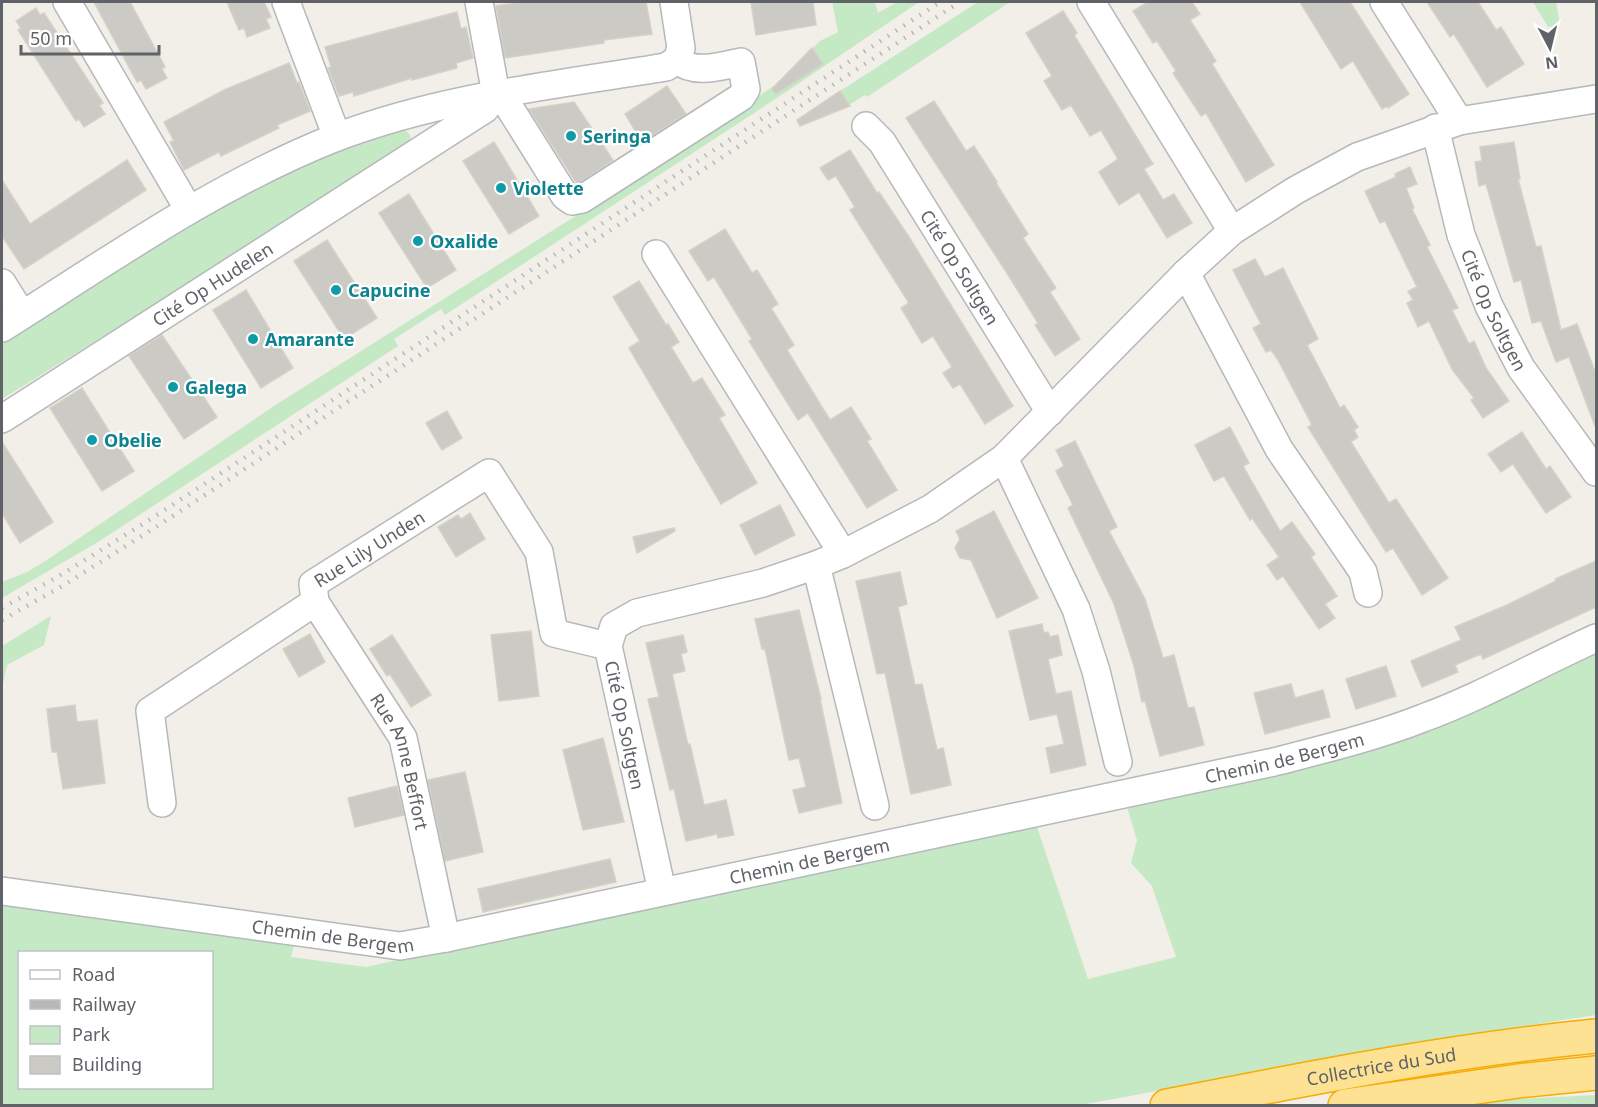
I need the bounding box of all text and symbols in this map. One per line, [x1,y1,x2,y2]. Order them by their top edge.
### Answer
scale bar [21,18,159,56]
north arrow [1520,18,1580,78]
text: 50 m [30,26,72,50]
text: N [1544,51,1560,75]
place label: Seringa [583,124,651,148]
marker: Seringa [564,129,578,143]
place label: Violette [513,176,584,200]
marker: Violette [494,181,508,195]
street label: Cité Op Soltgen [915,205,1005,329]
place label: Oxalide [430,229,498,253]
marker: Oxalide [411,234,425,248]
street label: Cité Op Hudelen [147,236,277,332]
street label: Cité Op Soltgen [1456,246,1532,375]
place label: Capucine [348,278,431,302]
marker: Capucine [329,283,343,297]
place label: Amarante [265,327,355,351]
marker: Amarante [246,332,260,346]
place label: Galega [185,375,247,399]
marker: Galega [166,380,180,394]
place label: Obelie [104,428,162,452]
marker: Obelie [85,433,99,447]
street label: Rue Lily Unden [309,505,429,592]
street label: Cité Op Soltgen [600,658,650,792]
street label: Rue Anne Beffort [365,688,434,832]
street label: Chemin de Bergem [1203,727,1367,788]
street label: Chemin de Bergem [727,832,892,889]
street label: Chemin de Bergem [250,914,416,958]
legend [18,951,213,1089]
text: Road [72,962,115,986]
text: Railway [72,992,137,1016]
text: Park [72,1022,110,1046]
street label: Collectrice du Sud [1305,1042,1458,1091]
text: Building [72,1052,142,1076]

